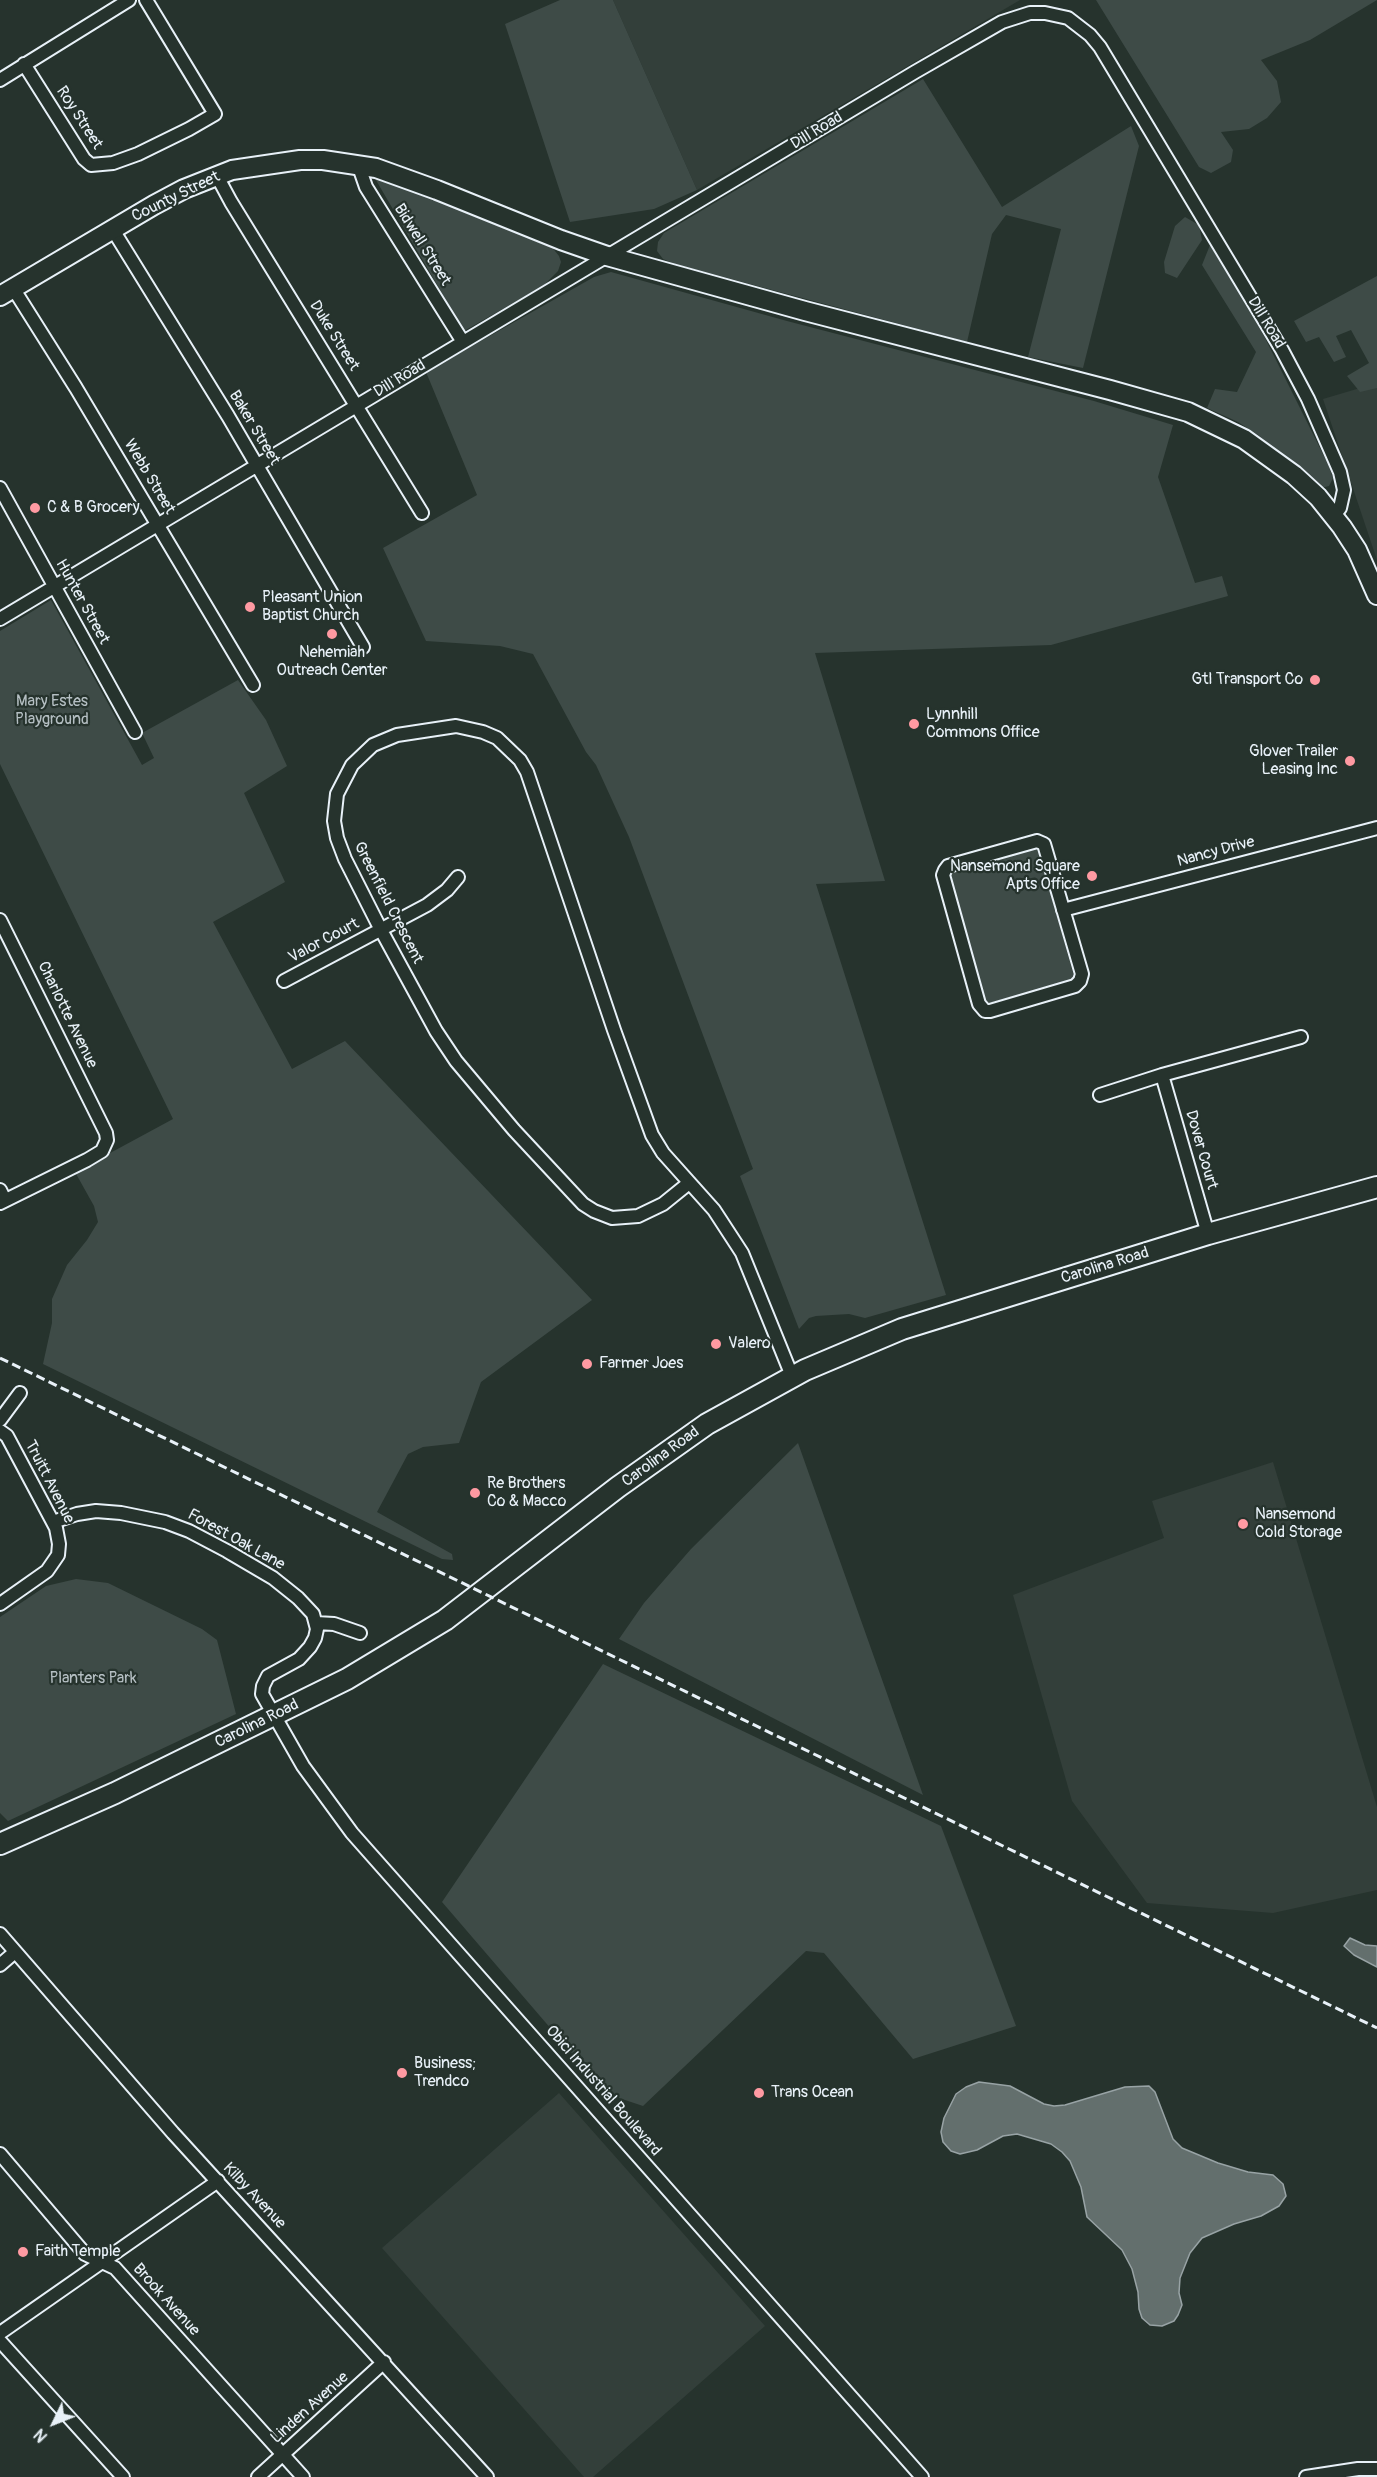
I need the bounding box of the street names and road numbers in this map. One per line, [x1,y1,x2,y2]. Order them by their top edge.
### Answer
street label: Roy Street [51,83,107,153]
street label: Dill Road [788,108,846,154]
street label: County Street [129,167,223,227]
street label: Bidwell Street [389,201,455,289]
street label: Dill Road [1243,294,1289,352]
street label: Duke Street [305,297,363,375]
street label: Dill Road [371,356,429,402]
street label: Baker Street [224,387,284,469]
street label: Webb Street [119,436,179,518]
street label: Hunter Street [51,556,113,648]
street label: Nancy Drive [1175,832,1257,872]
street label: Greenfield Crescent [349,839,427,967]
street label: Valor Court [285,914,363,968]
street label: Charlotte Avenue [33,958,101,1072]
street label: Dover Court [1181,1108,1221,1192]
street label: Carolina Road [1059,1244,1151,1288]
street label: Carolina Road [619,1423,703,1491]
street label: Truitt Avenue [20,1437,78,1527]
street label: Forest Oak Lane [184,1505,288,1575]
street label: Carolina Road [212,1695,302,1753]
street label: Obici Industrial Boulevard [541,2022,665,2160]
street label: Kilby Avenue [218,2159,290,2233]
street label: Brook Avenue [128,2260,204,2340]
street label: Linden Avenue [267,2368,353,2448]

